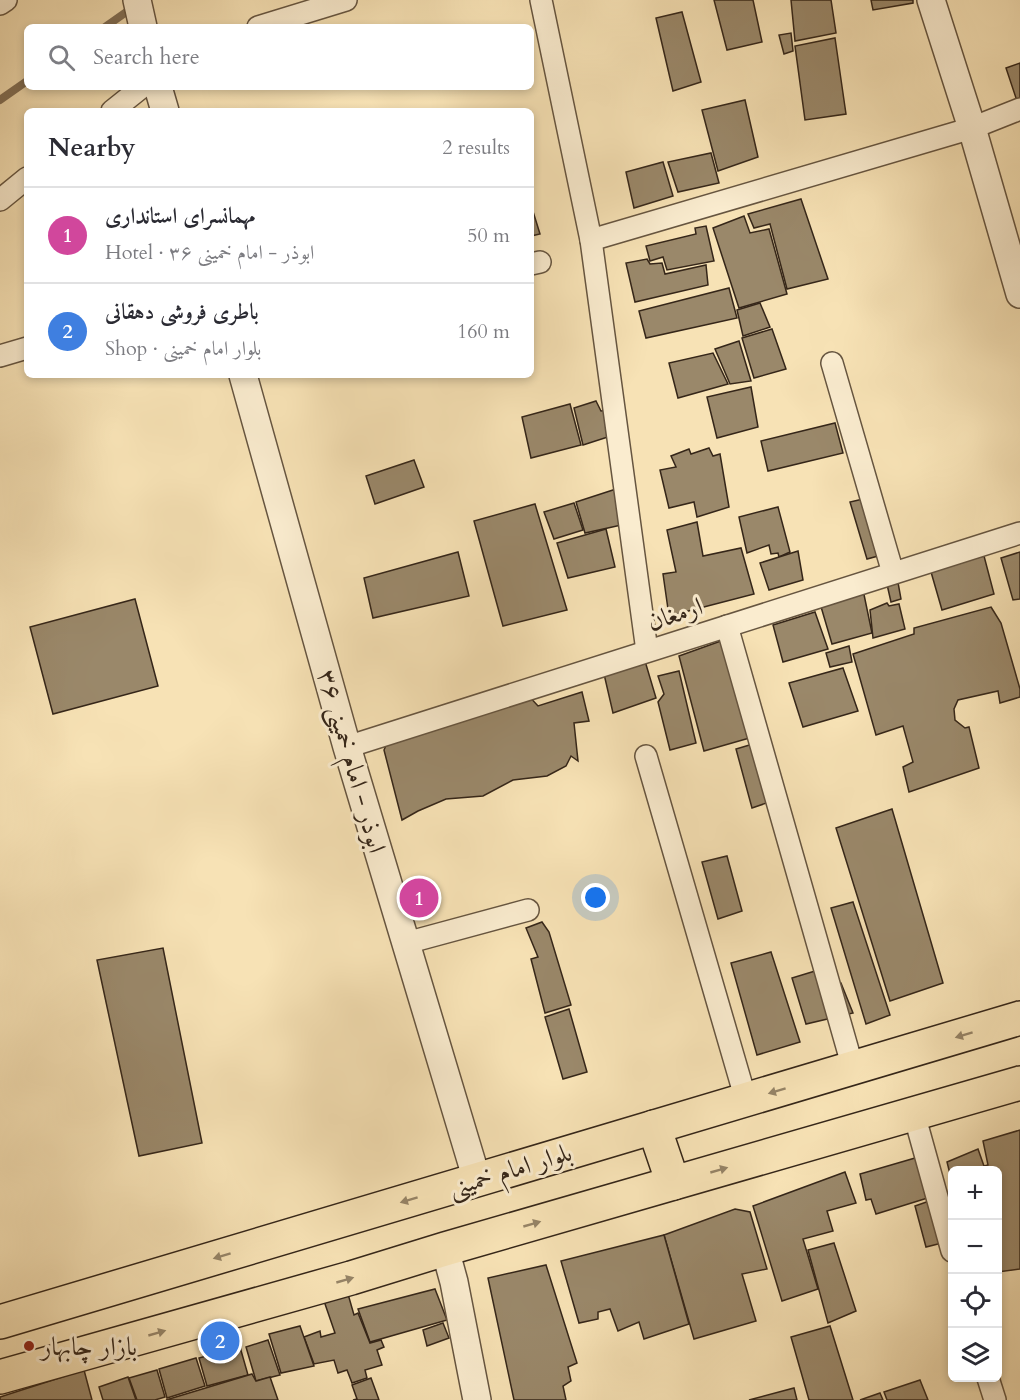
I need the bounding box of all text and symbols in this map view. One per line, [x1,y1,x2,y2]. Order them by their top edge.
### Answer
search box [24,24,534,90]
icon: search [45,41,78,74]
text: Search here [93,42,200,72]
text: Nearby [48,130,136,165]
text: 2 results [442,134,510,161]
text: مهمانسرای استانداری [105,201,255,231]
text: 1 [62,222,73,249]
text: 50 m [467,222,510,249]
text: Hotel · ابوذر - امام خمینی ۳۶ [105,239,314,266]
text: باطری فروشی دهقانى [105,297,259,327]
text: 2 [62,318,73,345]
text: 160 m [457,318,510,345]
text: Shop · بلوار امام خمینی [105,335,261,362]
street label: ارمغان [643,589,707,639]
street label: ابوذر - امام خمینی ۳۶ [304,665,395,858]
pin: 1 [400,876,438,920]
your location [581,883,610,912]
one-way arrow [955,1031,973,1040]
one-way arrow [768,1087,786,1096]
street label: بلوار امام خمینی [444,1135,578,1210]
one-way arrow [710,1165,728,1174]
map controls [948,1166,1002,1382]
button: + [948,1166,1002,1220]
one-way arrow [400,1196,418,1205]
one-way arrow [523,1219,541,1228]
button: − [948,1220,1002,1274]
one-way arrow [213,1252,231,1261]
button: locate [948,1274,1002,1328]
one-way arrow [336,1275,354,1284]
pin: 2 [200,1318,240,1364]
one-way arrow [148,1328,166,1337]
button: layers [948,1328,1002,1382]
place label: بازار چابهار [38,1329,137,1364]
marker: بازار چابهار [22,1339,36,1353]

